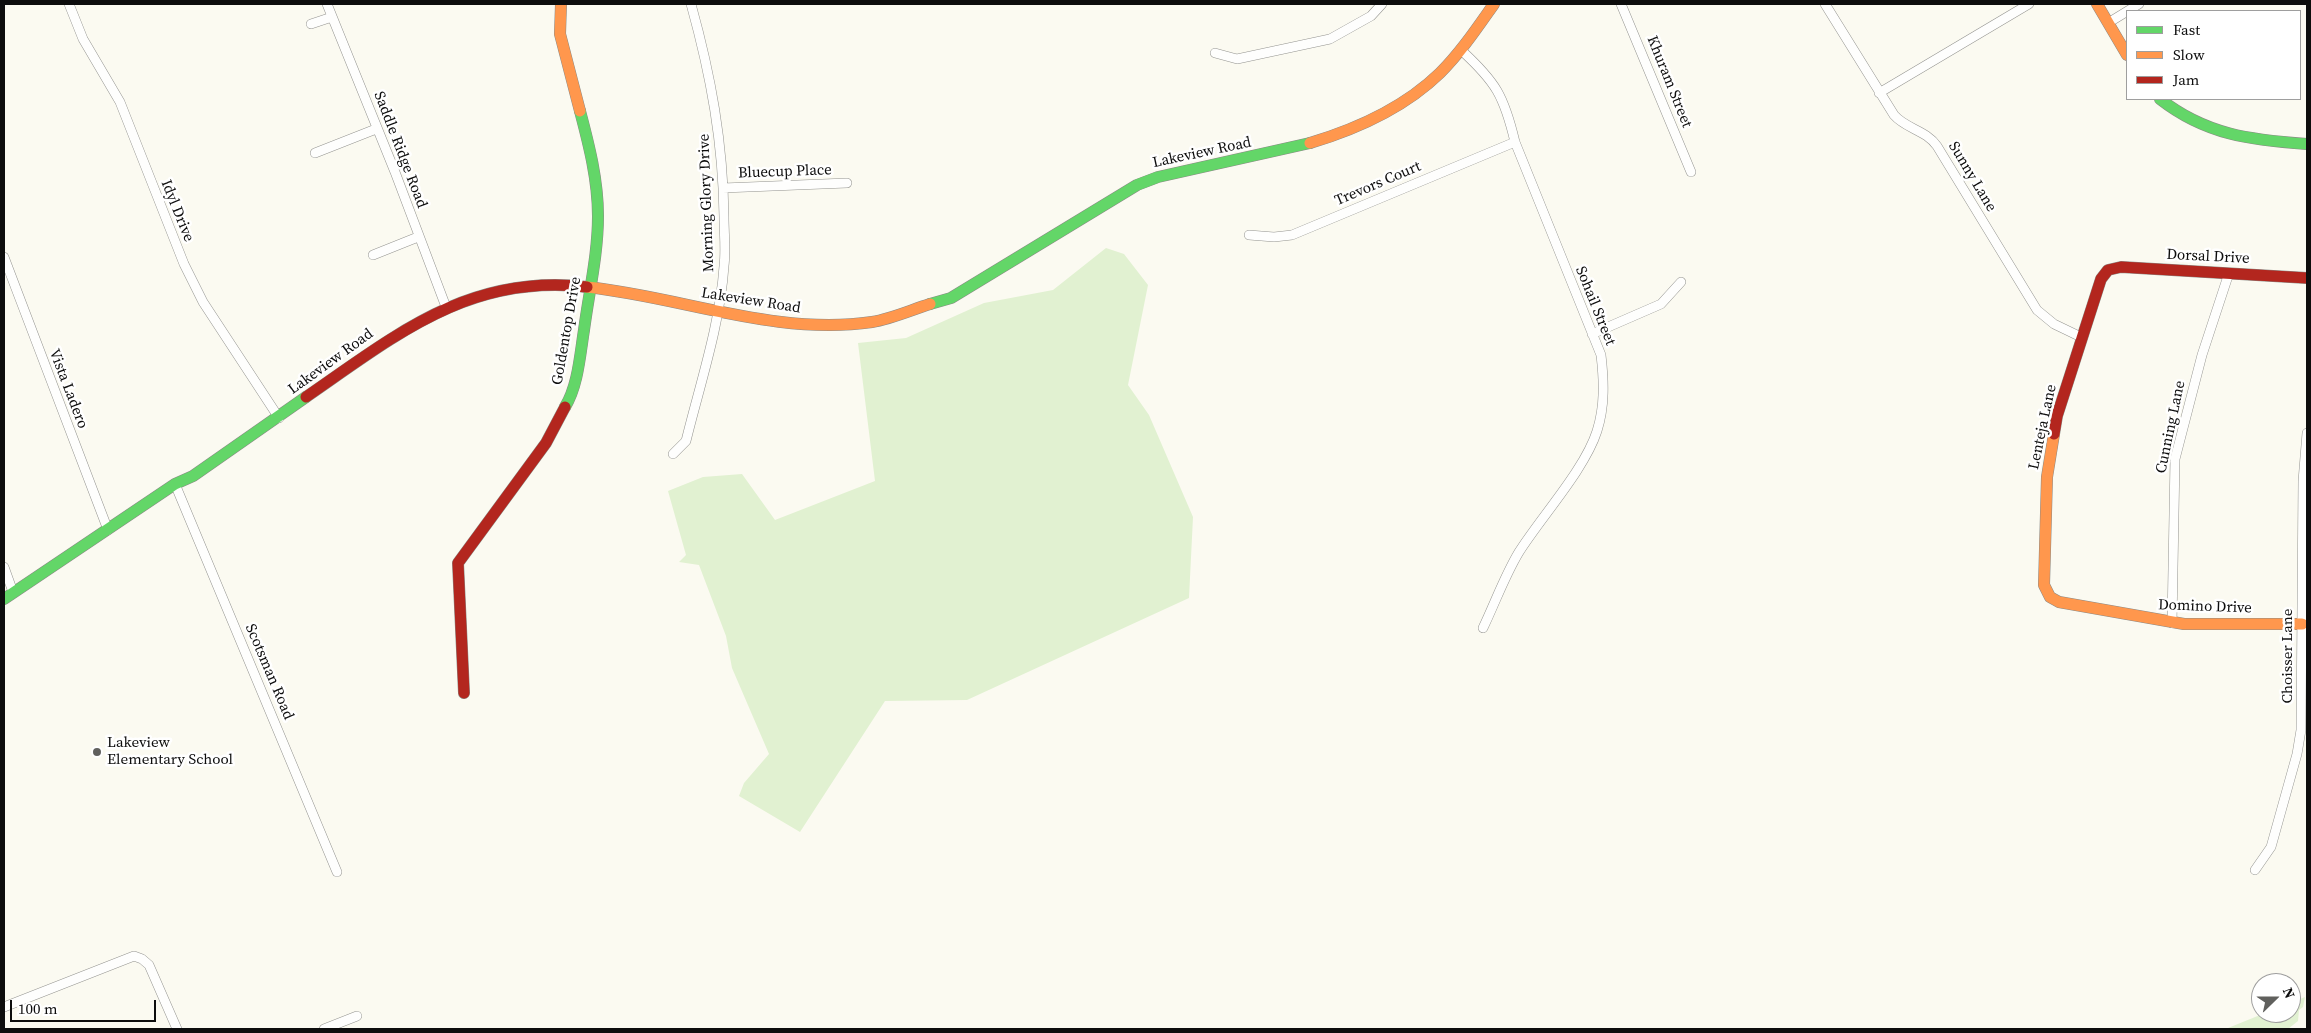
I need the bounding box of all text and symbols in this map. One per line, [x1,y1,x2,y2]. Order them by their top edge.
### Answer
legend [2126,10,2301,100]
text: Fast [2173,19,2200,40]
street label: Khuram Street [1642,34,1696,130]
text: Slow [2173,44,2205,65]
text: Jam [2173,69,2199,90]
street label: Saddle Ridge Road [370,89,430,211]
street label: Morning Glory Drive [696,133,718,273]
street label: Lakeview Road [1151,134,1253,172]
street label: Sunny Lane [1944,139,2000,215]
street label: Trevors Court [1332,158,1424,210]
street label: Bluecup Place [738,161,832,183]
street label: Idyl Drive [156,177,198,245]
street label: Dorsal Drive [2166,246,2250,268]
street label: Sohail Street [1571,264,1619,348]
street label: Goldentop Drive [549,276,585,386]
street label: Lakeview Road [700,284,802,318]
street label: Lakeview Road [285,325,377,399]
street label: Vista Ladero [45,347,91,431]
street label: Cunning Lane [2152,379,2190,475]
street label: Lenteja Lane [2025,383,2061,471]
street label: Domino Drive [2158,596,2252,618]
street label: Choisser Lane [2279,609,2297,703]
street label: Scotsman Road [241,621,297,723]
place label: Lakeview Elementary School [107,734,233,769]
marker: Lakeview Elementary School [91,746,103,758]
north arrow [2251,973,2301,1023]
text: N [2278,984,2300,1001]
scale bar [12,990,159,1022]
text: 100 m [18,998,58,1019]

